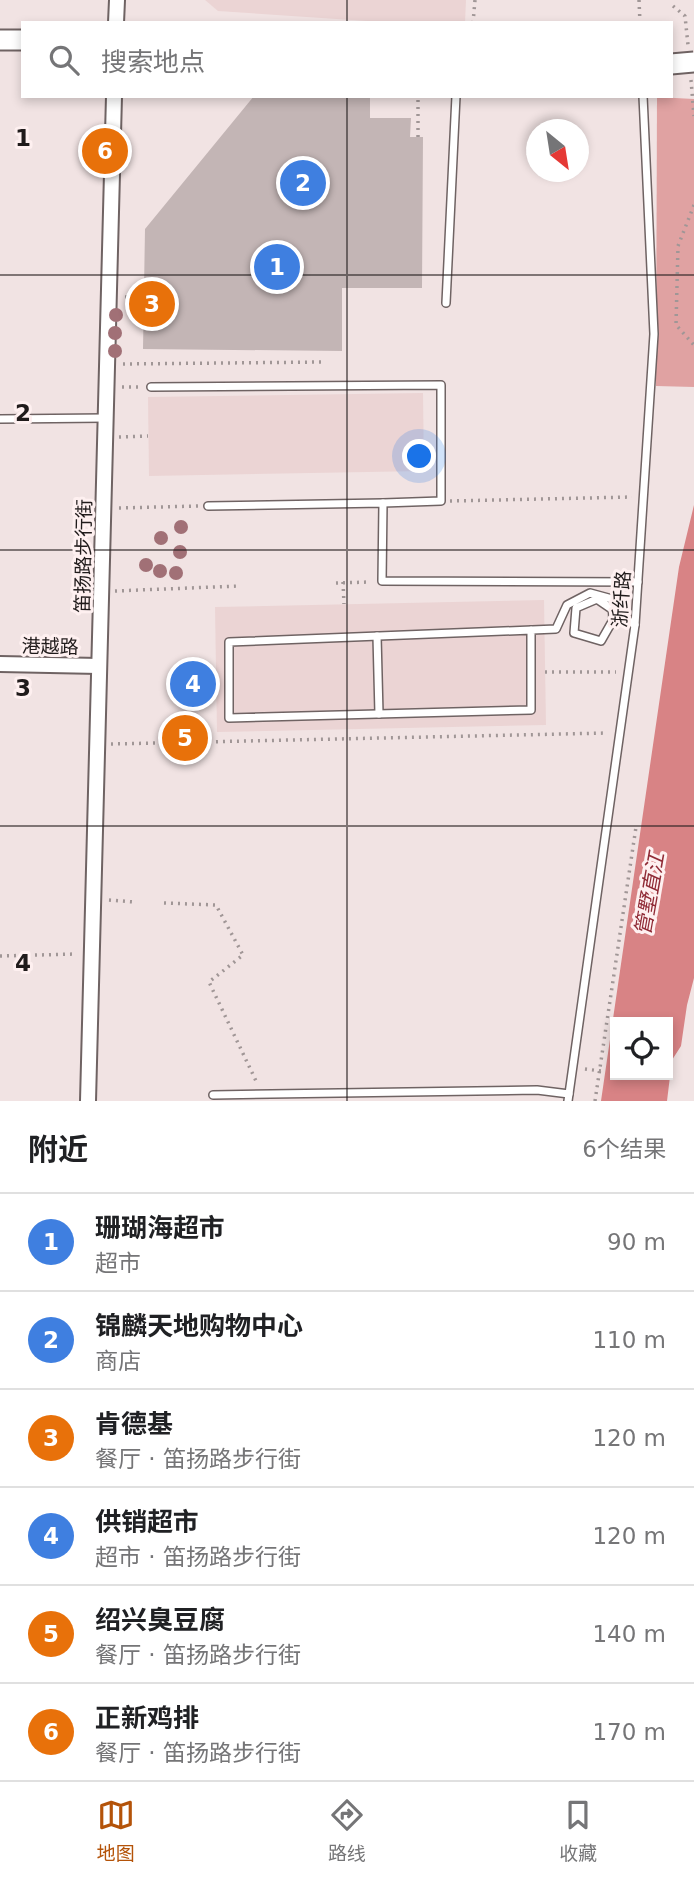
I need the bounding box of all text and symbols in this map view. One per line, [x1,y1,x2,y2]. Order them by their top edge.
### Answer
search box [21,21,673,98]
icon: search [45,41,83,79]
text: 搜索地点 [101,47,205,77]
north arrow [526,119,589,182]
text: 1 [15,125,31,151]
pin: 6 [82,125,128,177]
pin: 2 [280,157,326,209]
pin: 1 [254,241,300,293]
pin: 3 [129,278,175,330]
text: 2 [15,400,31,426]
your location [402,439,436,473]
street label: 笛扬路步行街 [71,499,95,613]
street label: 浙纤路 [608,570,634,628]
street label: 港越路 [21,635,79,657]
pin: 4 [170,658,216,710]
text: 3 [15,675,31,701]
pin: 5 [162,712,208,764]
water label: 管墅直江 [631,849,669,937]
text: 4 [15,950,31,976]
map controls [610,1017,673,1080]
button: locate [610,1017,673,1080]
text: 附近 [28,1132,88,1167]
text: 6个结果 [582,1136,666,1162]
text: 珊瑚海超市 [95,1213,225,1243]
text: 1 [43,1229,59,1255]
text: 90 m [607,1229,666,1255]
text: 超市 [95,1250,141,1276]
text: 锦麟天地购物中心 [95,1311,303,1341]
text: 2 [43,1327,59,1353]
text: 110 m [592,1327,666,1353]
text: 商店 [95,1348,141,1374]
text: 肯德基 [95,1409,173,1439]
text: 3 [43,1425,59,1451]
text: 120 m [592,1425,666,1451]
text: 餐厅 · 笛扬路步行街 [95,1446,301,1472]
text: 供销超市 [95,1507,199,1537]
text: 4 [43,1523,59,1549]
text: 120 m [592,1523,666,1549]
text: 超市 · 笛扬路步行街 [95,1544,301,1570]
text: 绍兴臭豆腐 [95,1605,225,1635]
text: 5 [43,1621,59,1647]
text: 140 m [592,1621,666,1647]
text: 餐厅 · 笛扬路步行街 [95,1642,301,1668]
text: 正新鸡排 [95,1703,199,1733]
text: 6 [43,1719,59,1745]
text: 170 m [592,1719,666,1745]
text: 餐厅 · 笛扬路步行街 [95,1740,301,1766]
tab: 地图 [97,1796,135,1865]
tab: 路线 [328,1796,366,1865]
tab: 收藏 [559,1796,597,1865]

